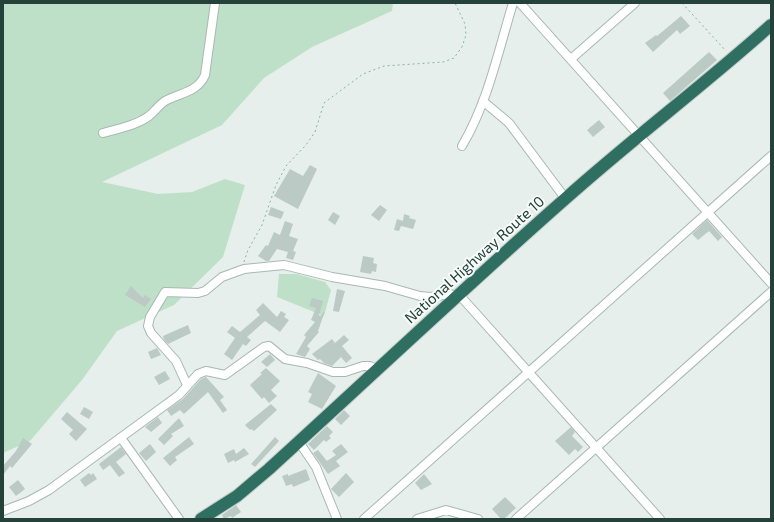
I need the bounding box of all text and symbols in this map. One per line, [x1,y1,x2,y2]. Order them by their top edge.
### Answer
street label: National Highway Route 10 [400,191,548,327]

